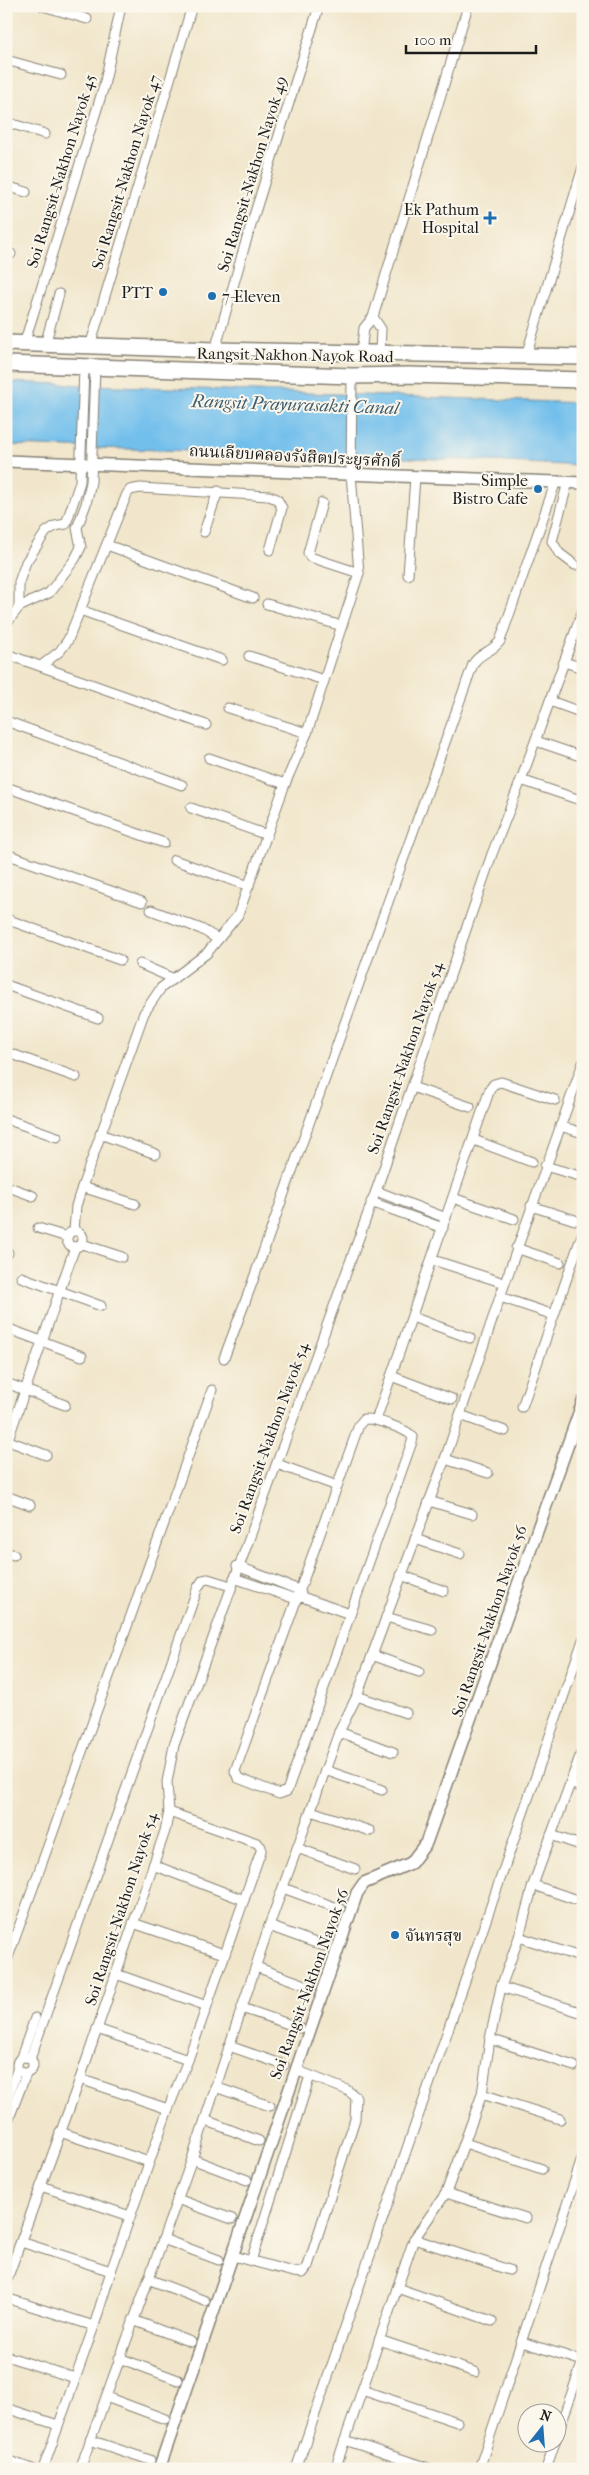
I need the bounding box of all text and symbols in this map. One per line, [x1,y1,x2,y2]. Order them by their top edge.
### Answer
scale bar [406,22,536,54]
text: 100 m [414,31,452,49]
street label: Soi Rangsit-Nakhon Nayok 45 [22,72,100,270]
street label: Soi Rangsit-Nakhon Nayok 47 [87,72,165,272]
street label: Soi Rangsit-Nakhon Nayok 49 [213,74,291,274]
place label: Ek Pathum Hospital [404,200,480,237]
marker: Ek Pathum Hospital [483,211,497,225]
place label: PTT [121,283,153,302]
marker: PTT [157,286,169,298]
place label: 7-Eleven [222,287,281,306]
marker: 7-Eleven [206,290,218,302]
street label: Rangsit-Nakhon Nayok Road [196,344,394,366]
water label: Rangsit Prayurasakti Canal [190,391,401,419]
street label: ถนนเลียบคลองรังสิตประยูรศักดิ์ [188,439,403,472]
place label: Simple Bistro Cafe [452,471,528,508]
marker: Simple Bistro Cafe [532,483,544,495]
street label: Soi Rangsit-Nakhon Nayok 54 [363,959,447,1157]
street label: Soi Rangsit-Nakhon Nayok 54 [226,1339,313,1536]
street label: Soi Rangsit-Nakhon Nayok 56 [447,1522,531,1719]
street label: Soi Rangsit-Nakhon Nayok 54 [81,1809,161,2008]
street label: Soi Rangsit-Nakhon Nayok 56 [266,1886,352,2082]
place label: จันทรสุข [405,1926,462,1947]
marker: จันทรสุข [389,1929,401,1941]
north arrow [516,2402,566,2452]
text: N [538,2406,554,2426]

